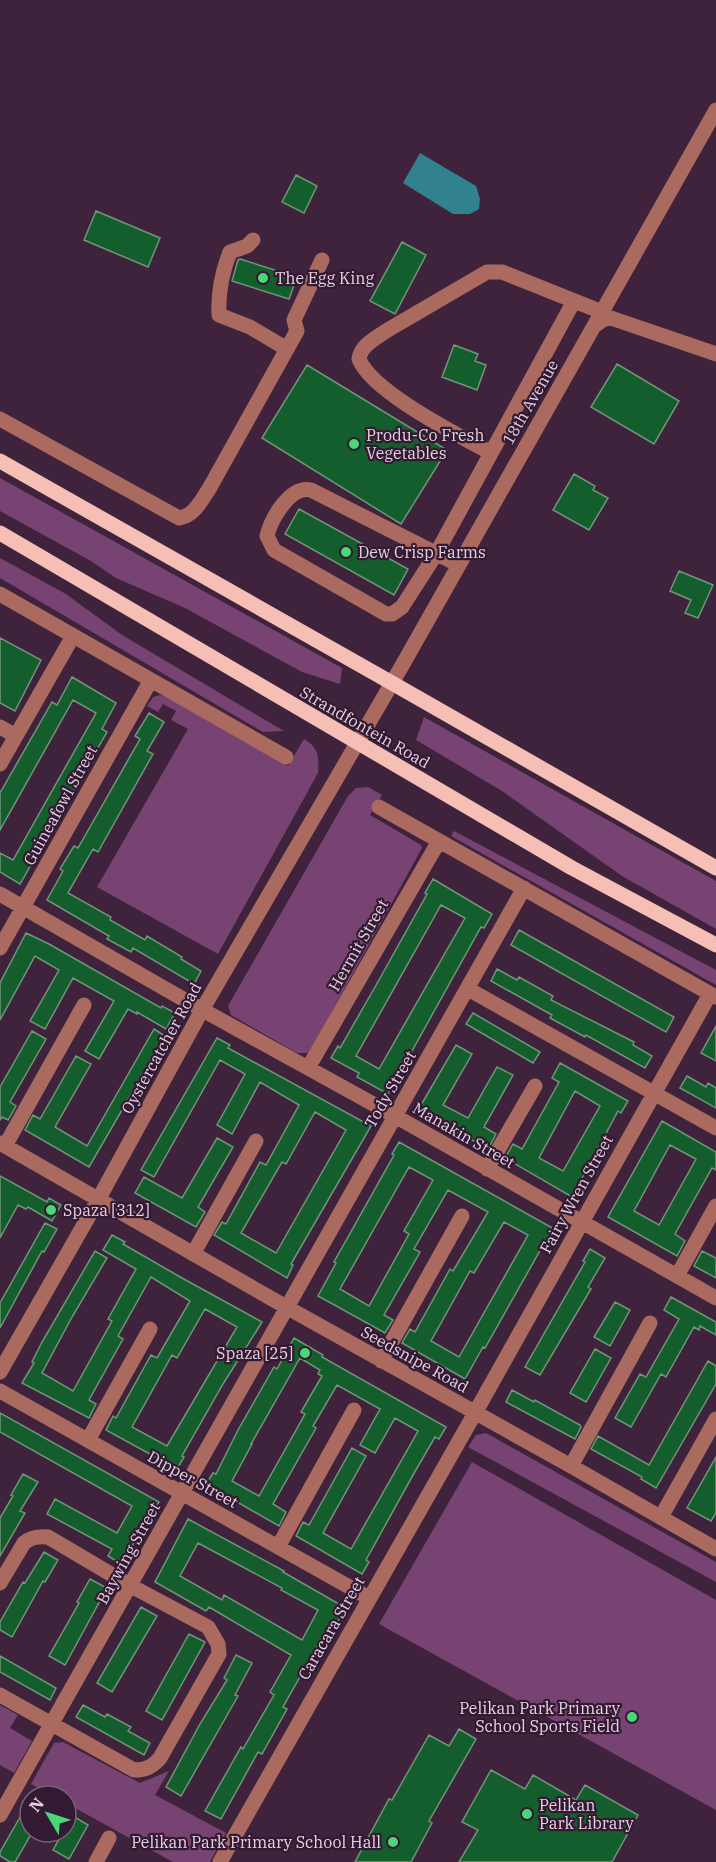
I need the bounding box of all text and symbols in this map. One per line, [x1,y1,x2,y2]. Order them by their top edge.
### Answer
place label: The Egg King [275,268,374,288]
marker: The Egg King [256,271,270,285]
street label: 18th Avenue [498,356,562,448]
place label: Produ-Co Fresh Vegetables [366,425,484,463]
marker: Produ-Co Fresh Vegetables [347,437,361,451]
place label: Dew Crisp Farms [358,542,486,562]
marker: Dew Crisp Farms [339,545,353,559]
street label: Strandfontein Road [296,682,434,772]
street label: Guineafowl Street [19,741,101,869]
street label: Hermit Street [324,895,393,995]
street label: Oystercatcher Road [117,979,206,1117]
street label: Tody Street [360,1047,420,1131]
street label: Manakin Street [409,1098,519,1173]
street label: Fairy Wren Street [535,1131,617,1257]
place label: Spaza [312] [63,1200,150,1220]
marker: Spaza [312] [44,1203,58,1217]
street label: Seedsnipe Road [358,1321,473,1397]
place label: Spaza [25] [216,1343,293,1363]
marker: Spaza [25] [298,1346,312,1360]
street label: Dipper Street [144,1446,242,1512]
street label: Baywing Street [92,1498,164,1607]
street label: Caracara Street [293,1572,369,1683]
place label: Pelikan Park Primary School Sports Field [459,1698,620,1736]
marker: Pelikan Park Primary School Sports Field [625,1710,639,1724]
north arrow [18,1784,78,1844]
text: N [25,1793,48,1816]
place label: Pelikan Park Library [539,1795,634,1833]
marker: Pelikan Park Library [520,1807,534,1821]
place label: Pelikan Park Primary School Hall [131,1832,381,1852]
marker: Pelikan Park Primary School Hall [386,1835,400,1849]

